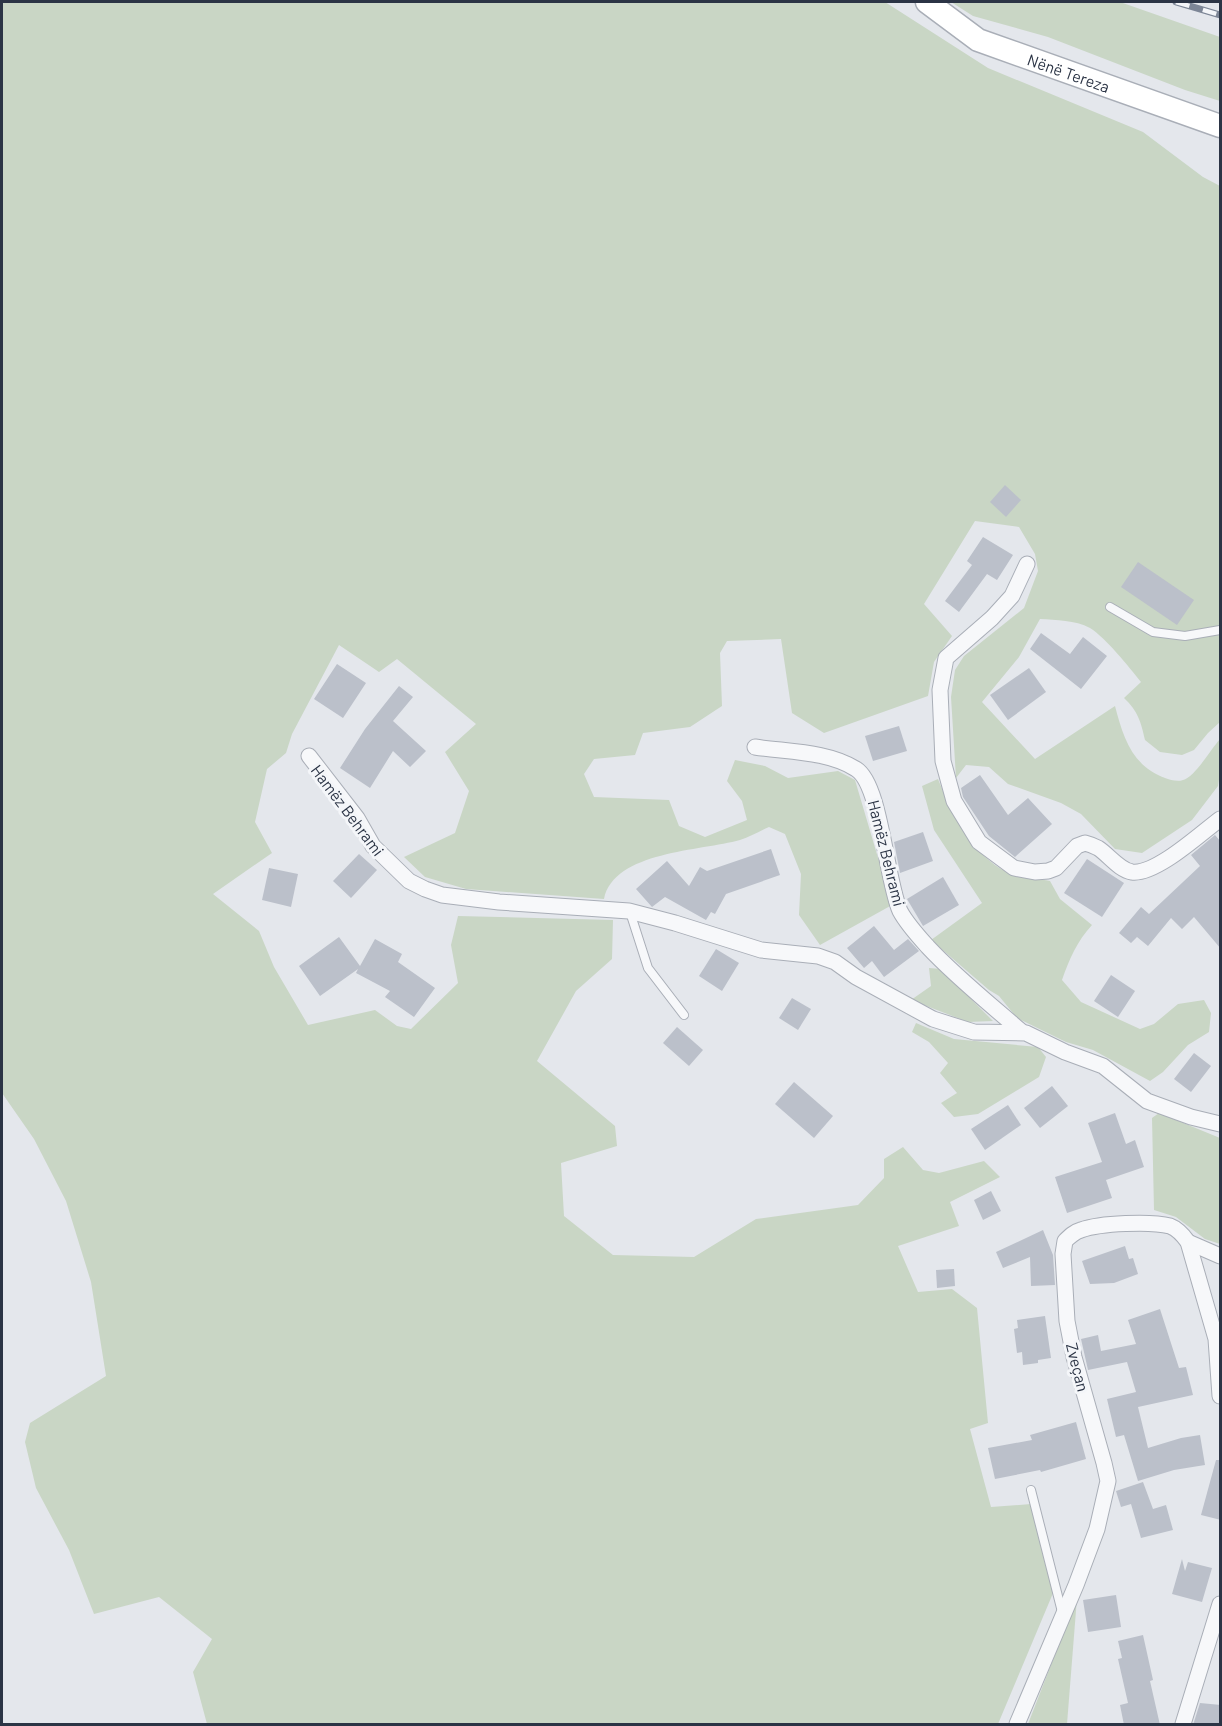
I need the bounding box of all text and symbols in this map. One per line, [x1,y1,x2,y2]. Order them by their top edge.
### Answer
street label: Nënë Tereza [1025,49,1112,96]
street label: Hamëz Behrami [308,761,388,859]
street label: Hamëz Behrami [865,798,909,908]
street label: Zveçan [1063,1341,1093,1393]

